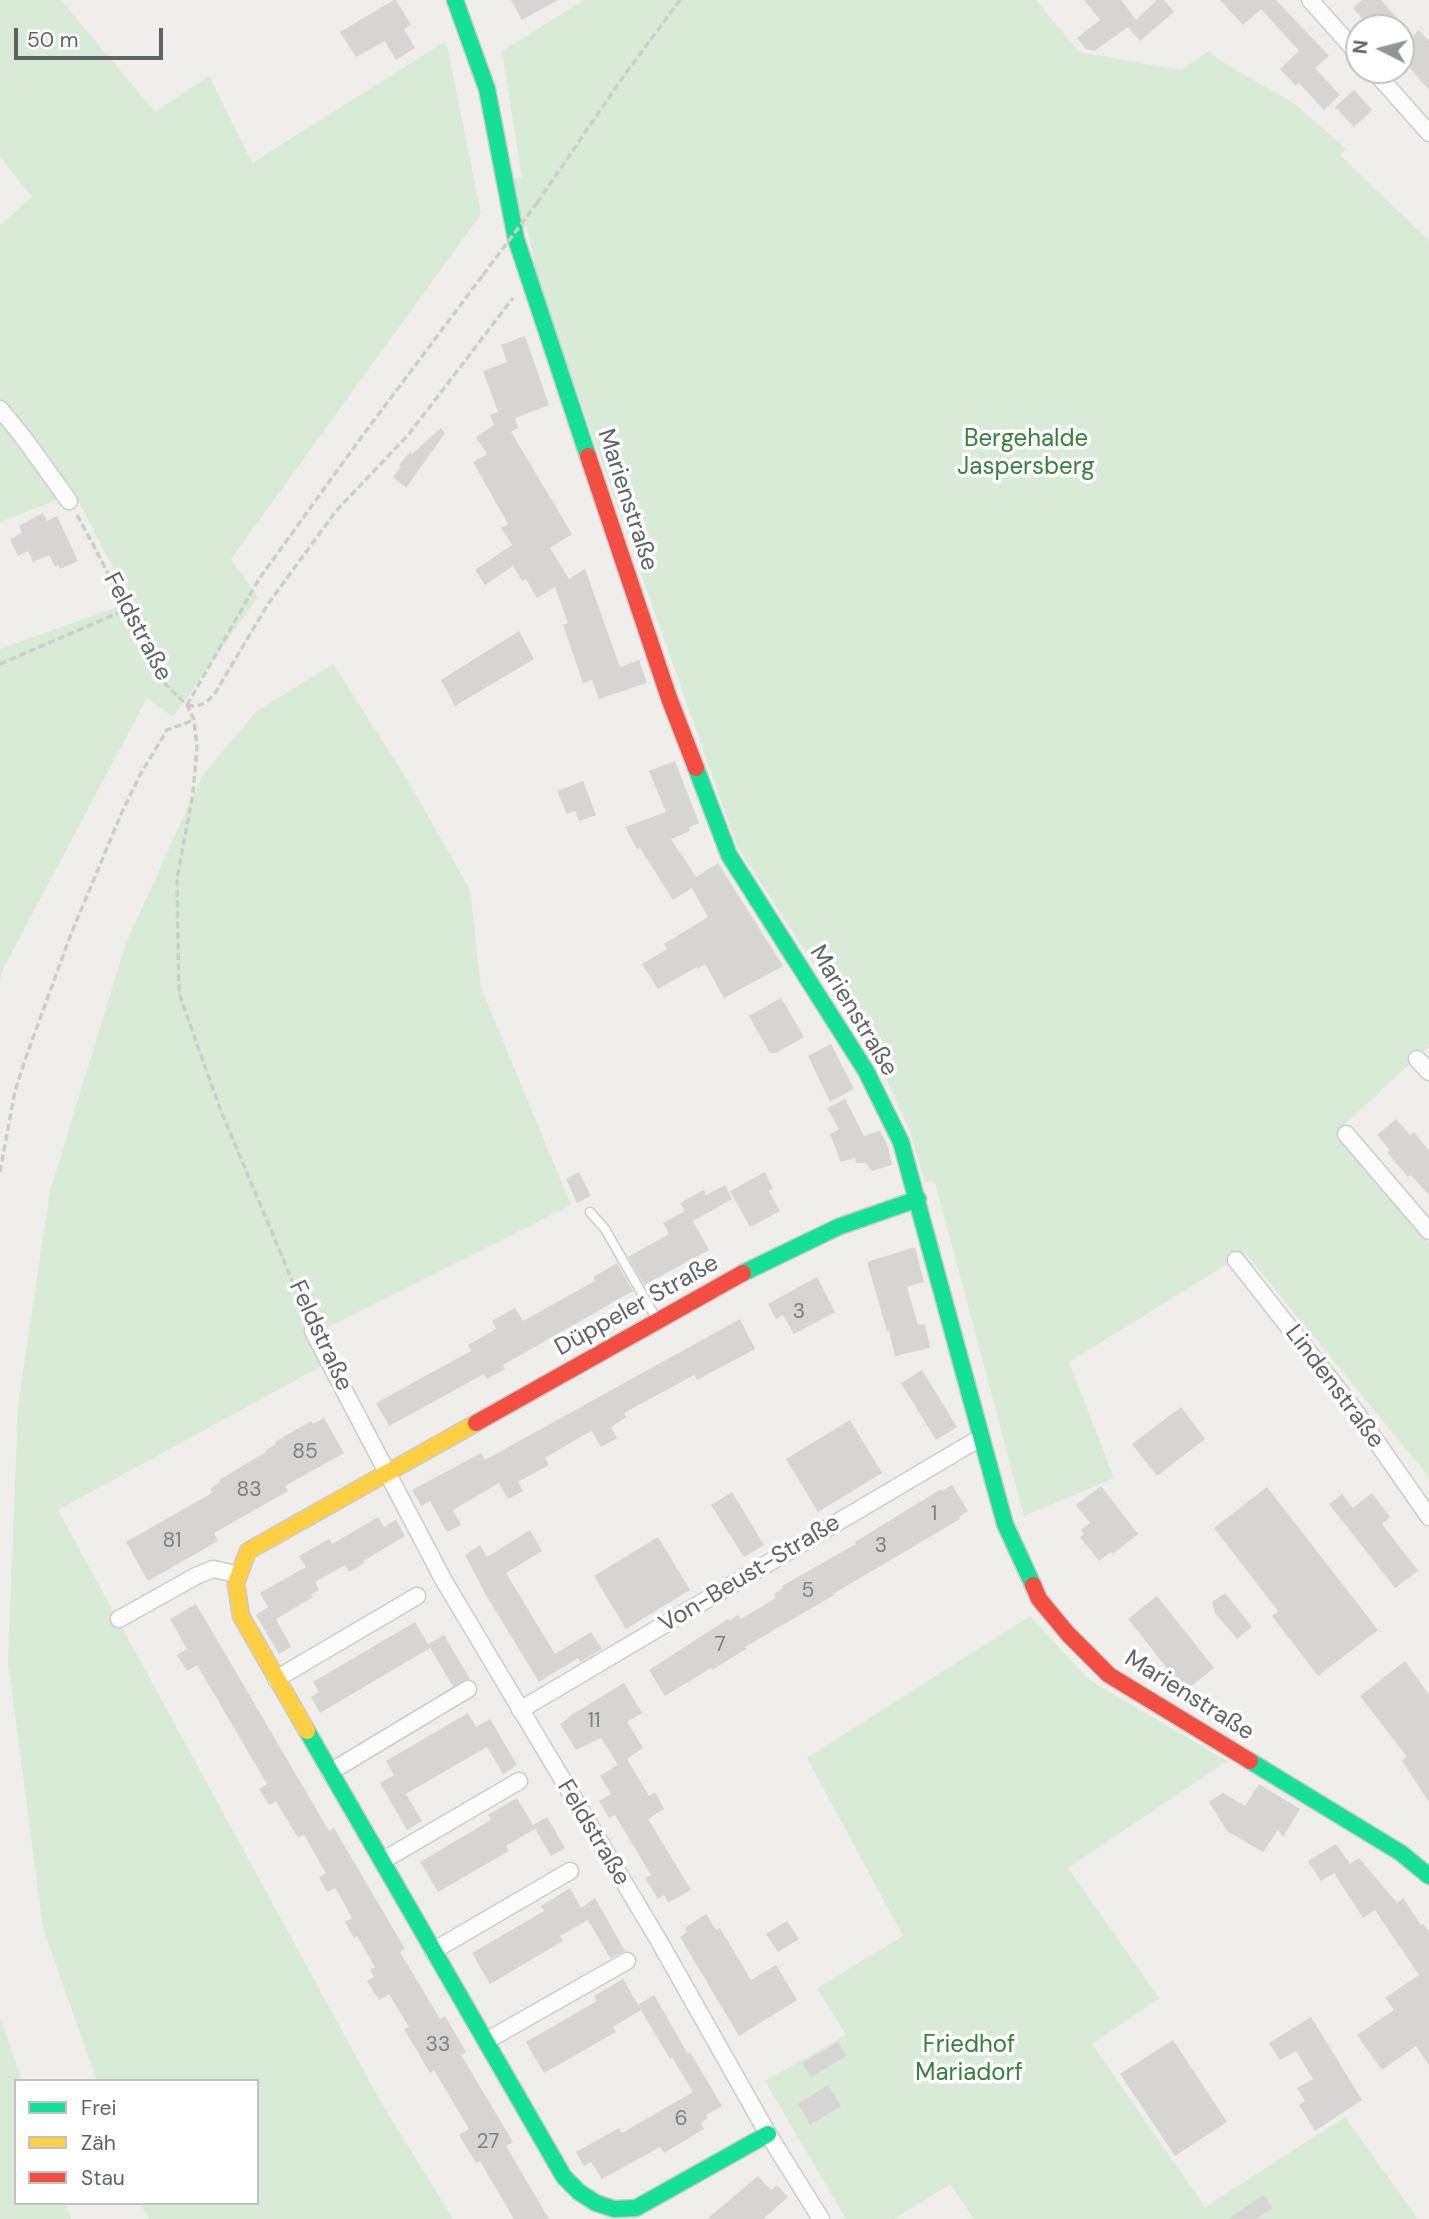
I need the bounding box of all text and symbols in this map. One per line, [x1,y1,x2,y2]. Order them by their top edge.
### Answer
scale bar [18,14,166,58]
north arrow [1345,14,1415,84]
text: 50 m [27,26,78,54]
text: N [1347,39,1374,55]
street label: Marienstraße [591,425,663,575]
park label: Bergehalde Jaspersberg [957,426,1095,482]
street label: Feldstraße [96,568,178,686]
street label: Marienstraße [803,940,903,1082]
street label: Düppeler Straße [550,1249,724,1363]
street label: Feldstraße [282,1276,358,1396]
house number: 3 [793,1299,805,1325]
street label: Lindenstraße [1278,1320,1390,1454]
house number: 85 [292,1439,318,1465]
house number: 83 [236,1477,262,1503]
house number: 1 [931,1501,937,1527]
street label: Von-Beust-Straße [654,1509,846,1639]
house number: 81 [163,1528,181,1554]
house number: 3 [875,1533,887,1559]
house number: 5 [802,1578,814,1604]
house number: 7 [714,1632,726,1658]
street label: Marienstraße [1119,1645,1259,1747]
house number: 11 [587,1708,601,1734]
street label: Feldstraße [550,1775,636,1891]
house number: 33 [426,2032,450,2058]
park label: Friedhof Mariadorf [915,2032,1023,2088]
legend [14,2079,259,2205]
text: Frei [81,2094,117,2122]
house number: 6 [674,2106,688,2132]
text: Zäh [81,2129,116,2157]
house number: 27 [477,2129,499,2155]
text: Stau [81,2164,125,2192]

